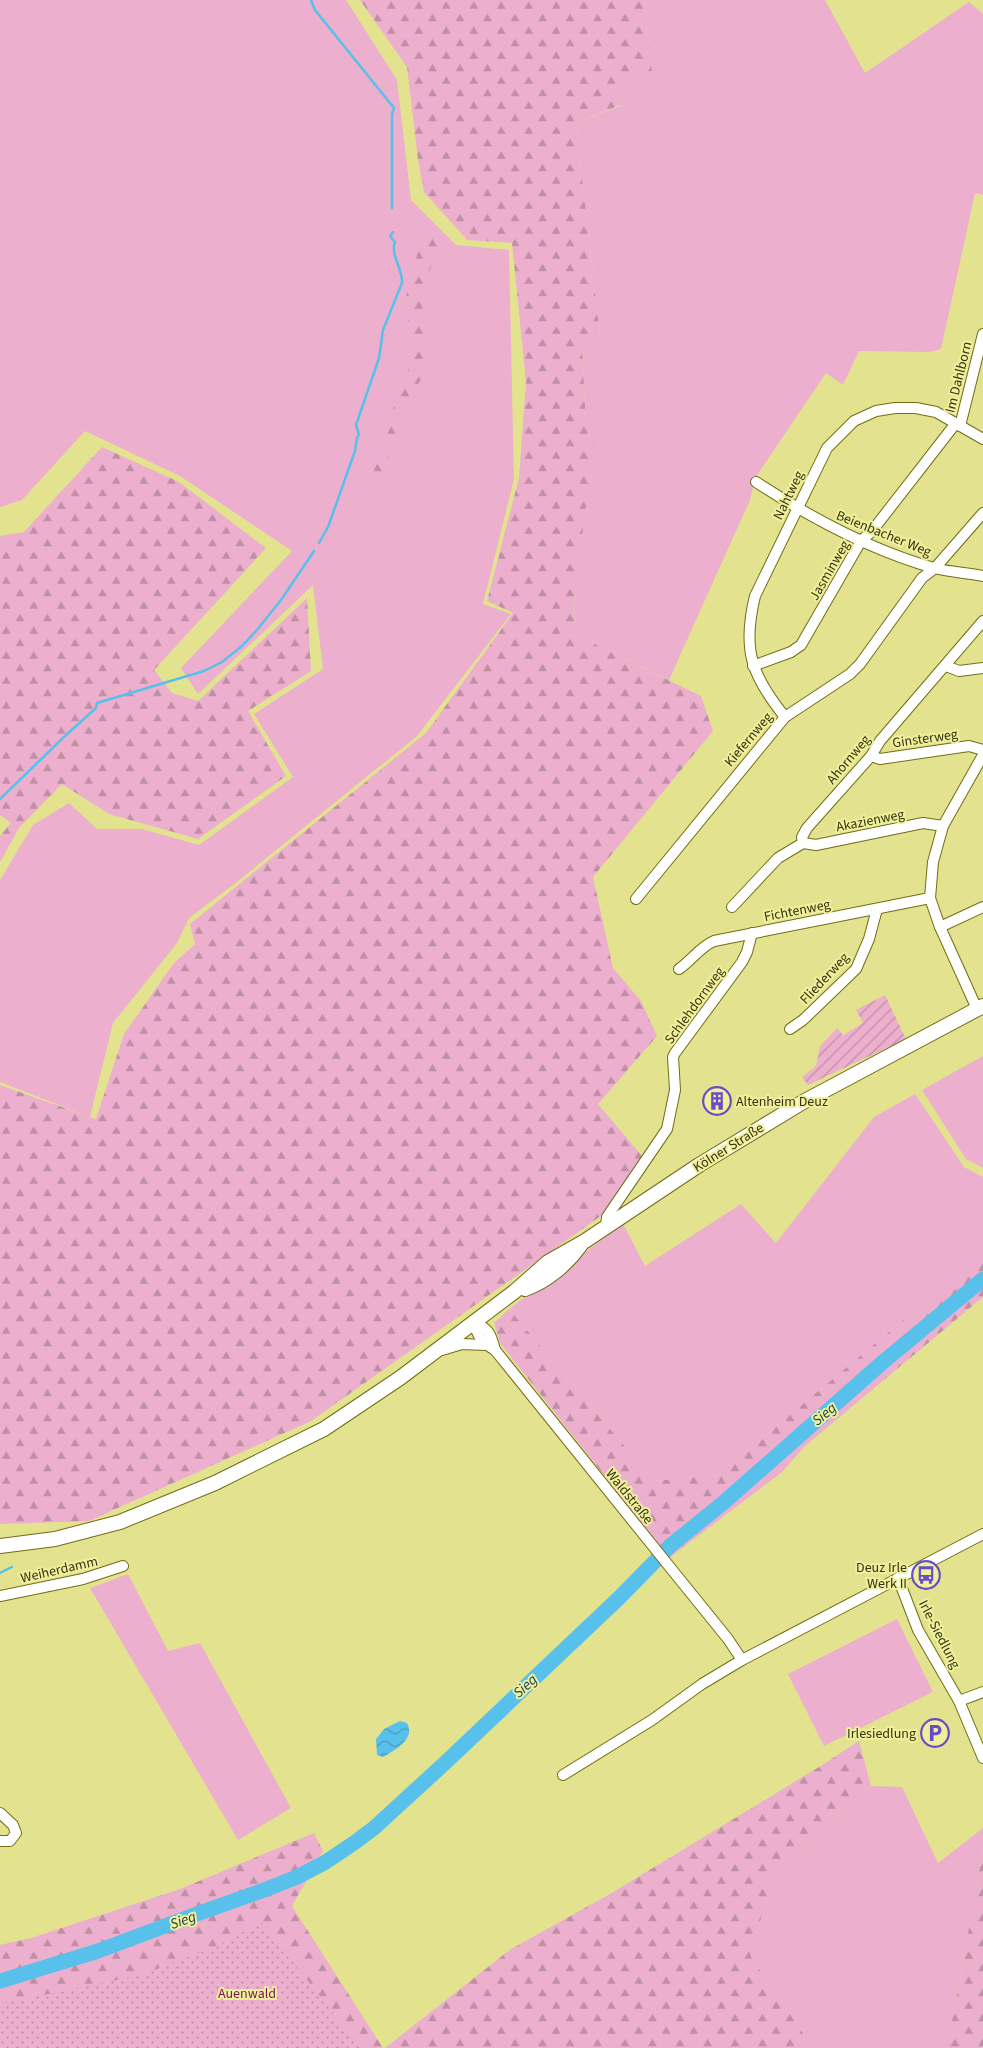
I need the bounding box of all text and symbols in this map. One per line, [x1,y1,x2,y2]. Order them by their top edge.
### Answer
street label: Im Dahlborn [940,340,977,415]
street label: Nahtweg [768,468,809,523]
street label: Beienbacher Weg [833,506,934,562]
street label: Jasminweg [805,537,855,604]
street label: Kiefernweg [720,708,778,771]
street label: Ginsterweg [891,725,959,753]
street label: Ahornweg [822,731,875,789]
street label: Akazienweg [834,805,906,837]
street label: Fichtenweg [762,895,832,927]
street label: Fliederweg [795,948,854,1009]
street label: Schlehdornweg [660,963,730,1048]
building icon: Altenheim Deuz [702,1086,732,1116]
place label: Altenheim Deuz [736,1092,828,1112]
street label: Kölner Straße [689,1118,768,1177]
water label: Sieg [807,1398,841,1431]
street label: Waldstraße [601,1465,658,1529]
street label: Weiherdamm [19,1551,100,1589]
place label: Deuz Irle Werk II [856,1558,907,1594]
bus stop icon: Deuz Irle Werk II [911,1560,941,1590]
street label: Irle-Siedlung [913,1597,965,1672]
water label: Sieg [509,1670,542,1703]
parking icon: Irlesiedlung [920,1718,950,1748]
place label: Irlesiedlung [847,1724,916,1744]
water label: Sieg [167,1906,199,1935]
park label: Auenwald [218,1984,276,2004]

